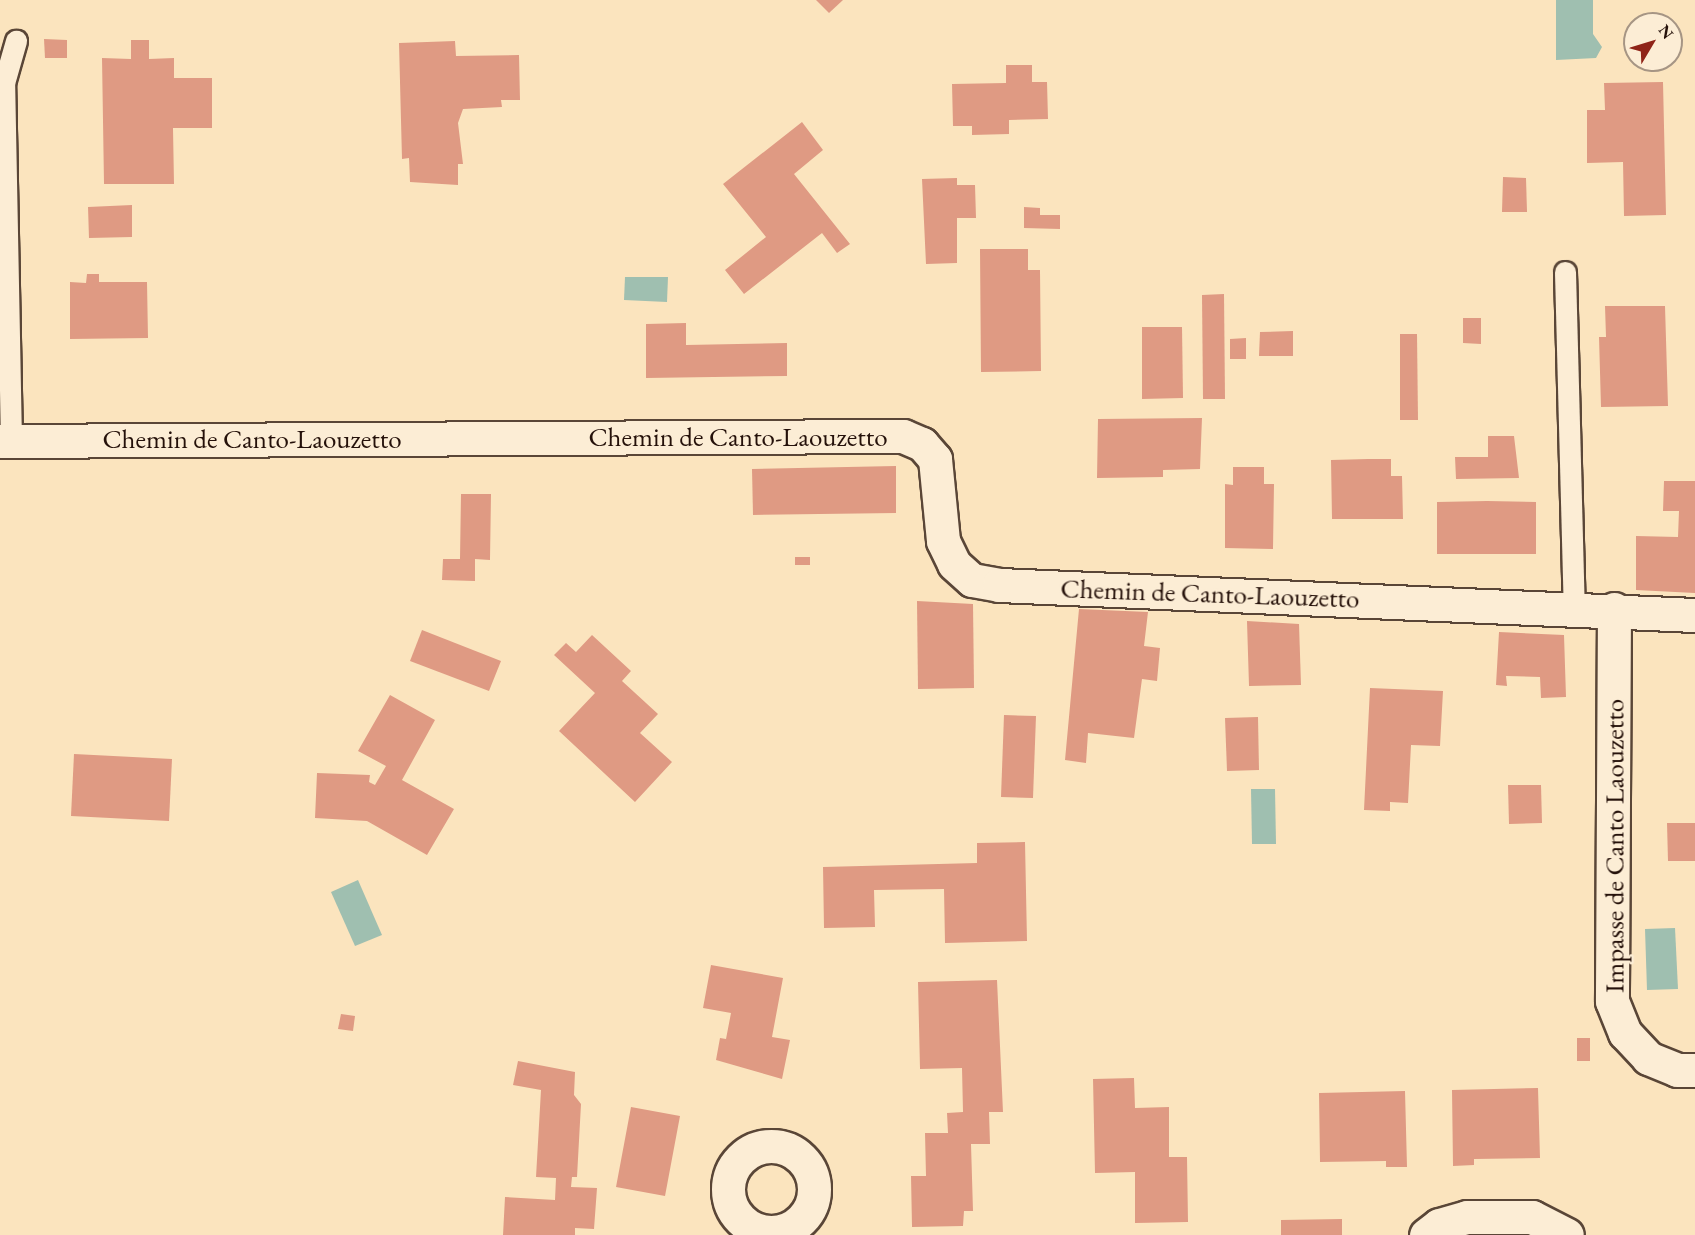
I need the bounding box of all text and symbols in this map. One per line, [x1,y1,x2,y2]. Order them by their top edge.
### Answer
north arrow [1623,12,1683,72]
text: N [1654,20,1678,43]
street label: Chemin de Canto-Laouzetto [588,421,888,453]
street label: Chemin de Canto-Laouzetto [102,423,402,455]
street label: Chemin de Canto-Laouzetto [1060,572,1360,614]
street label: Impasse de Canto Laouzetto [1598,699,1630,993]

